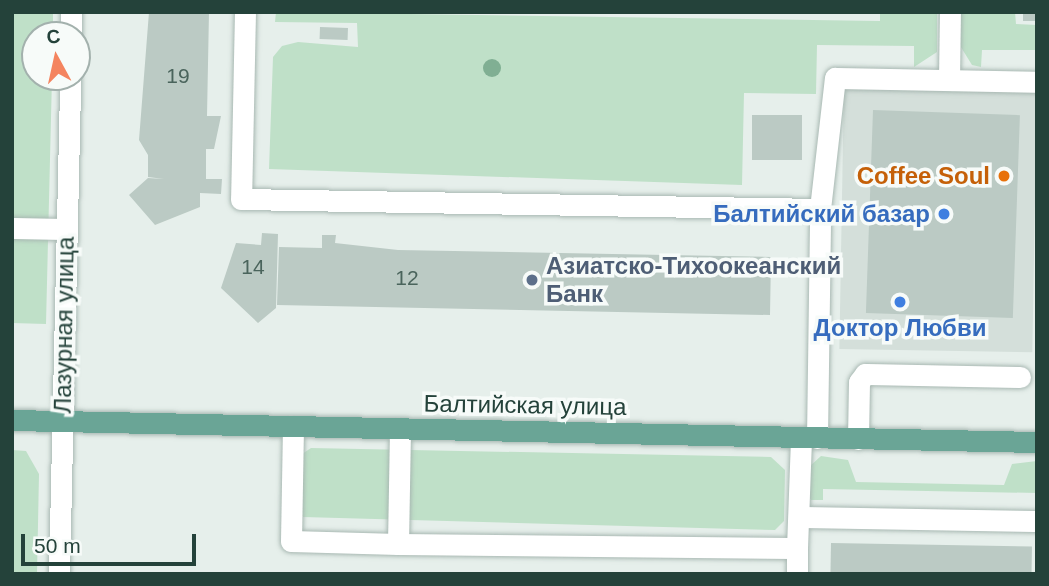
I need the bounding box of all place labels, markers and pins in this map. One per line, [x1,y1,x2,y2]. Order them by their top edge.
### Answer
place label: Coffee Soul [857,162,990,190]
marker: Coffee Soul [996,168,1012,184]
place label: Балтийский базар [713,200,930,228]
marker: Балтийский базар [936,206,952,222]
place label: Азиатско-Тихоокеанский Банк [546,252,841,308]
marker: Азиатско-Тихоокеанский Банк [524,272,540,288]
marker: Доктор Любви [892,294,908,310]
place label: Доктор Любви [814,314,986,342]

